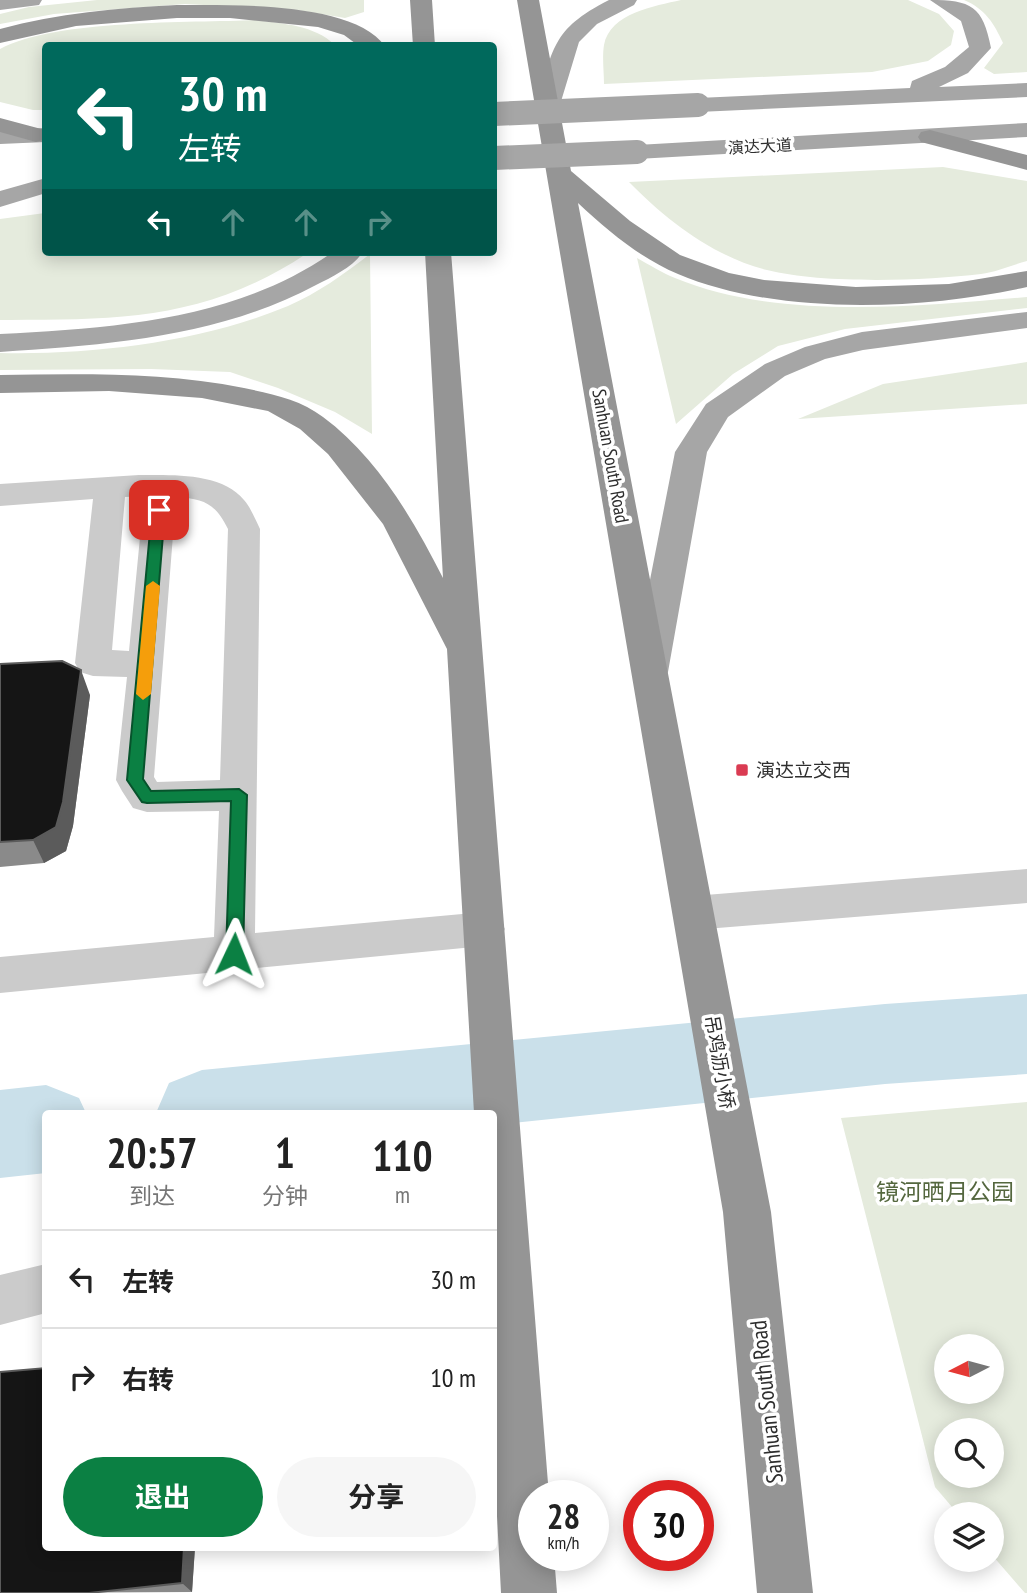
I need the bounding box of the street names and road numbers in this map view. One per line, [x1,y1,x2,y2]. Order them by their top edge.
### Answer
street label: 演达大道 [728,134,792,158]
street label: Sanhuan South Road [587,387,635,525]
street label: 吊鸡沥小桥 [700,1013,740,1111]
street label: Sanhuan South Road [743,1319,789,1485]

